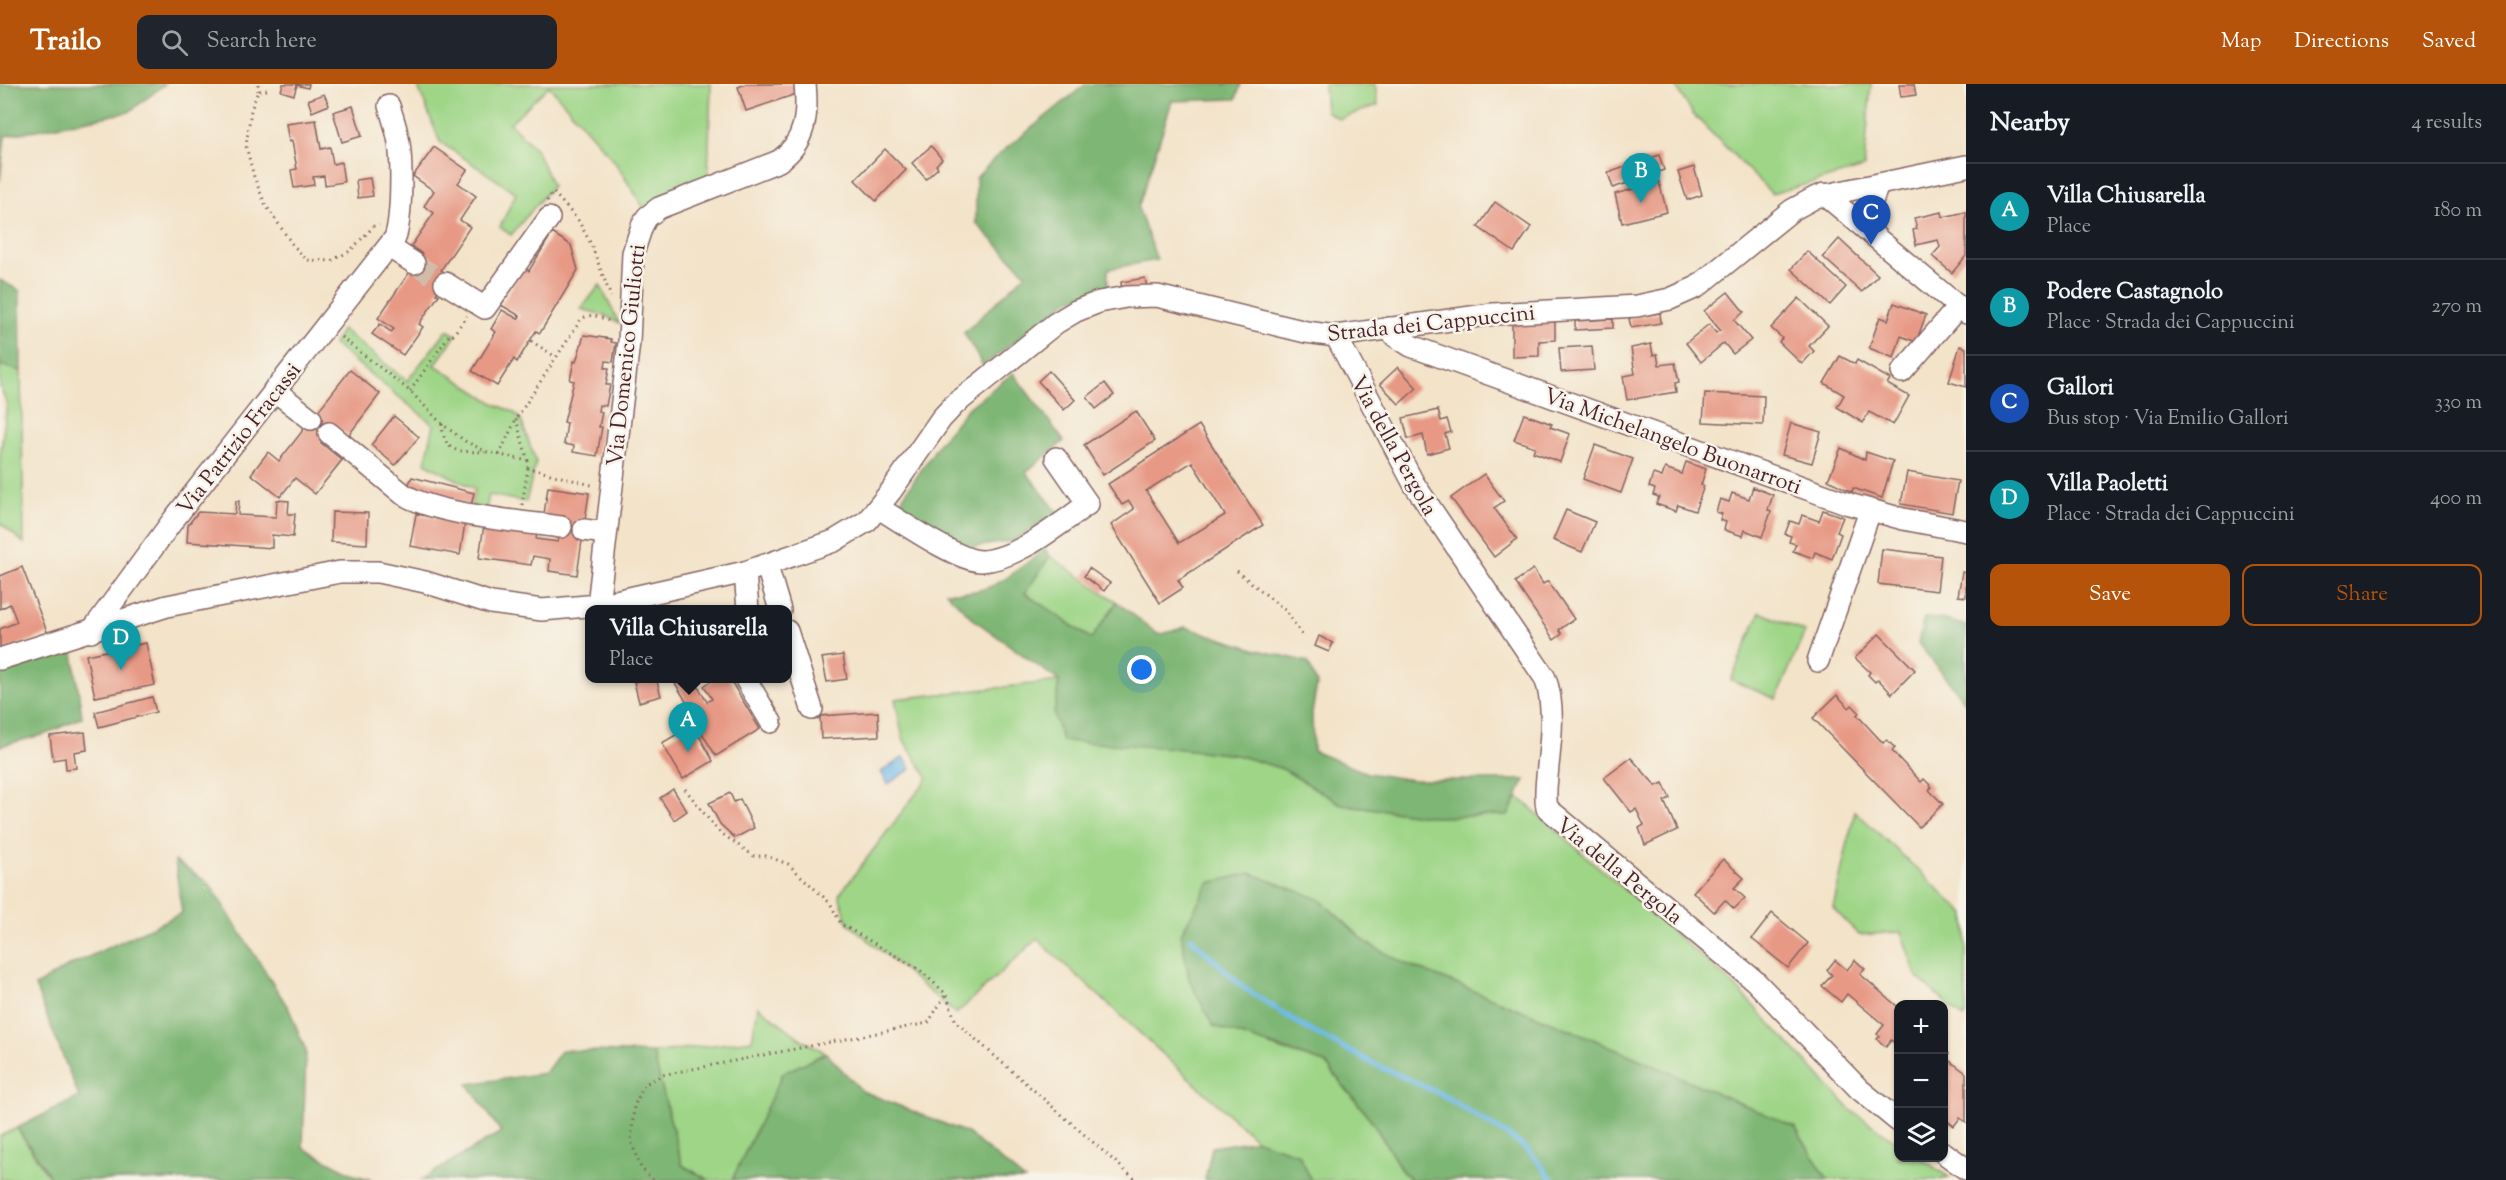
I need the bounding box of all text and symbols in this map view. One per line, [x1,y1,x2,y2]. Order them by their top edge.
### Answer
search box [137,15,557,69]
text: Trailo [30,22,101,62]
icon: search [158,26,191,59]
text: Search here [206,26,317,58]
text: Map [2221,27,2261,57]
text: Directions [2294,27,2389,57]
text: Saved [2422,27,2476,57]
text: Nearby [1990,105,2070,142]
text: 4 results [2411,109,2482,138]
pin: B [1622,154,1660,203]
text: Villa Chiusarella [2047,181,2206,213]
pin: C [1852,196,1890,245]
text: A [2001,197,2018,226]
text: 180 m [2434,197,2482,226]
text: Place [2047,213,2091,242]
street label: Via Domenico Giuliotti [600,243,656,468]
text: Podere Castagnolo [2047,277,2223,309]
text: B [2003,293,2016,322]
text: 270 m [2432,293,2482,322]
street label: Strada dei Cappuccini [1326,298,1537,352]
text: Place · Strada dei Cappuccini [2047,309,2295,338]
street label: Via Patrizio Fracassi [170,357,310,523]
street label: Via della Pergola [1341,371,1444,522]
text: Gallori [2047,373,2114,405]
street label: Via Michelangelo Buonarroti [1538,381,1806,504]
text: C [2001,389,2018,418]
text: 330 m [2435,389,2482,418]
text: Bus stop · Via Emilio Gallori [2047,405,2289,434]
text: Villa Paoletti [2047,469,2168,501]
text: D [2002,485,2017,514]
text: 400 m [2430,485,2482,514]
text: Place · Strada dei Cappuccini [2047,501,2295,530]
button: Save [1990,564,2230,626]
button: Share [2242,564,2482,626]
popup [585,605,792,683]
text: Villa Chiusarella [609,614,768,646]
pin: D [102,620,140,670]
text: Place [609,646,653,675]
your location [1127,655,1156,684]
pin: A [668,702,708,752]
street label: Via della Pergola [1548,811,1689,934]
map controls [1894,1000,1948,1162]
button: + [1894,1000,1948,1054]
button: − [1894,1054,1948,1108]
button: layers [1894,1108,1948,1162]

